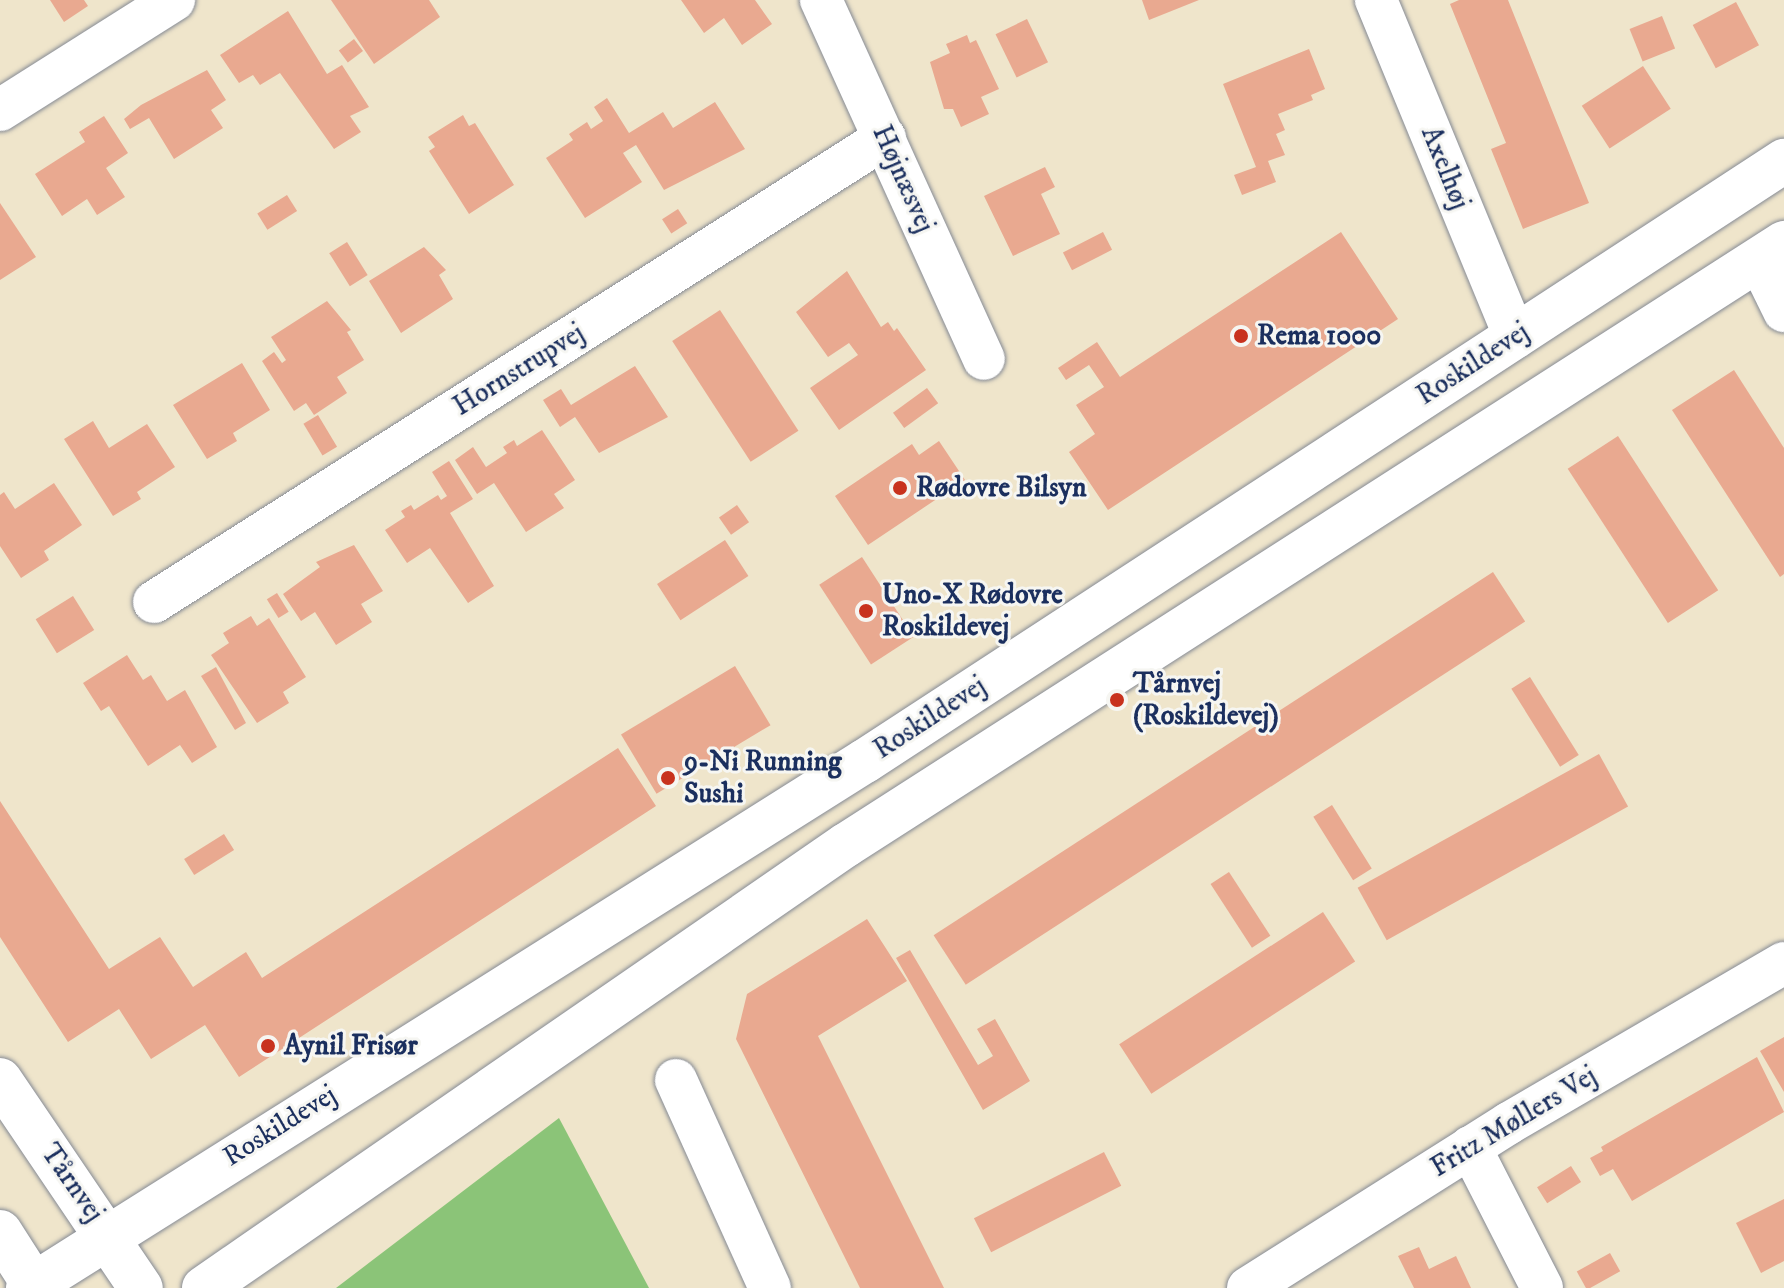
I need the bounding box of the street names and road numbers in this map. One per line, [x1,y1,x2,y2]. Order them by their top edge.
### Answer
street label: Højnæsvej [864,120,942,238]
street label: Axelhøj [1413,122,1477,214]
street label: Roskildevej [1411,315,1535,413]
street label: Hornstrupvej [447,316,591,424]
street label: Roskildevej [868,669,992,767]
street label: Fritz Møllers Vej [1425,1059,1603,1185]
street label: Roskildevej [217,1078,343,1174]
street label: Tårnvej [33,1137,111,1229]

